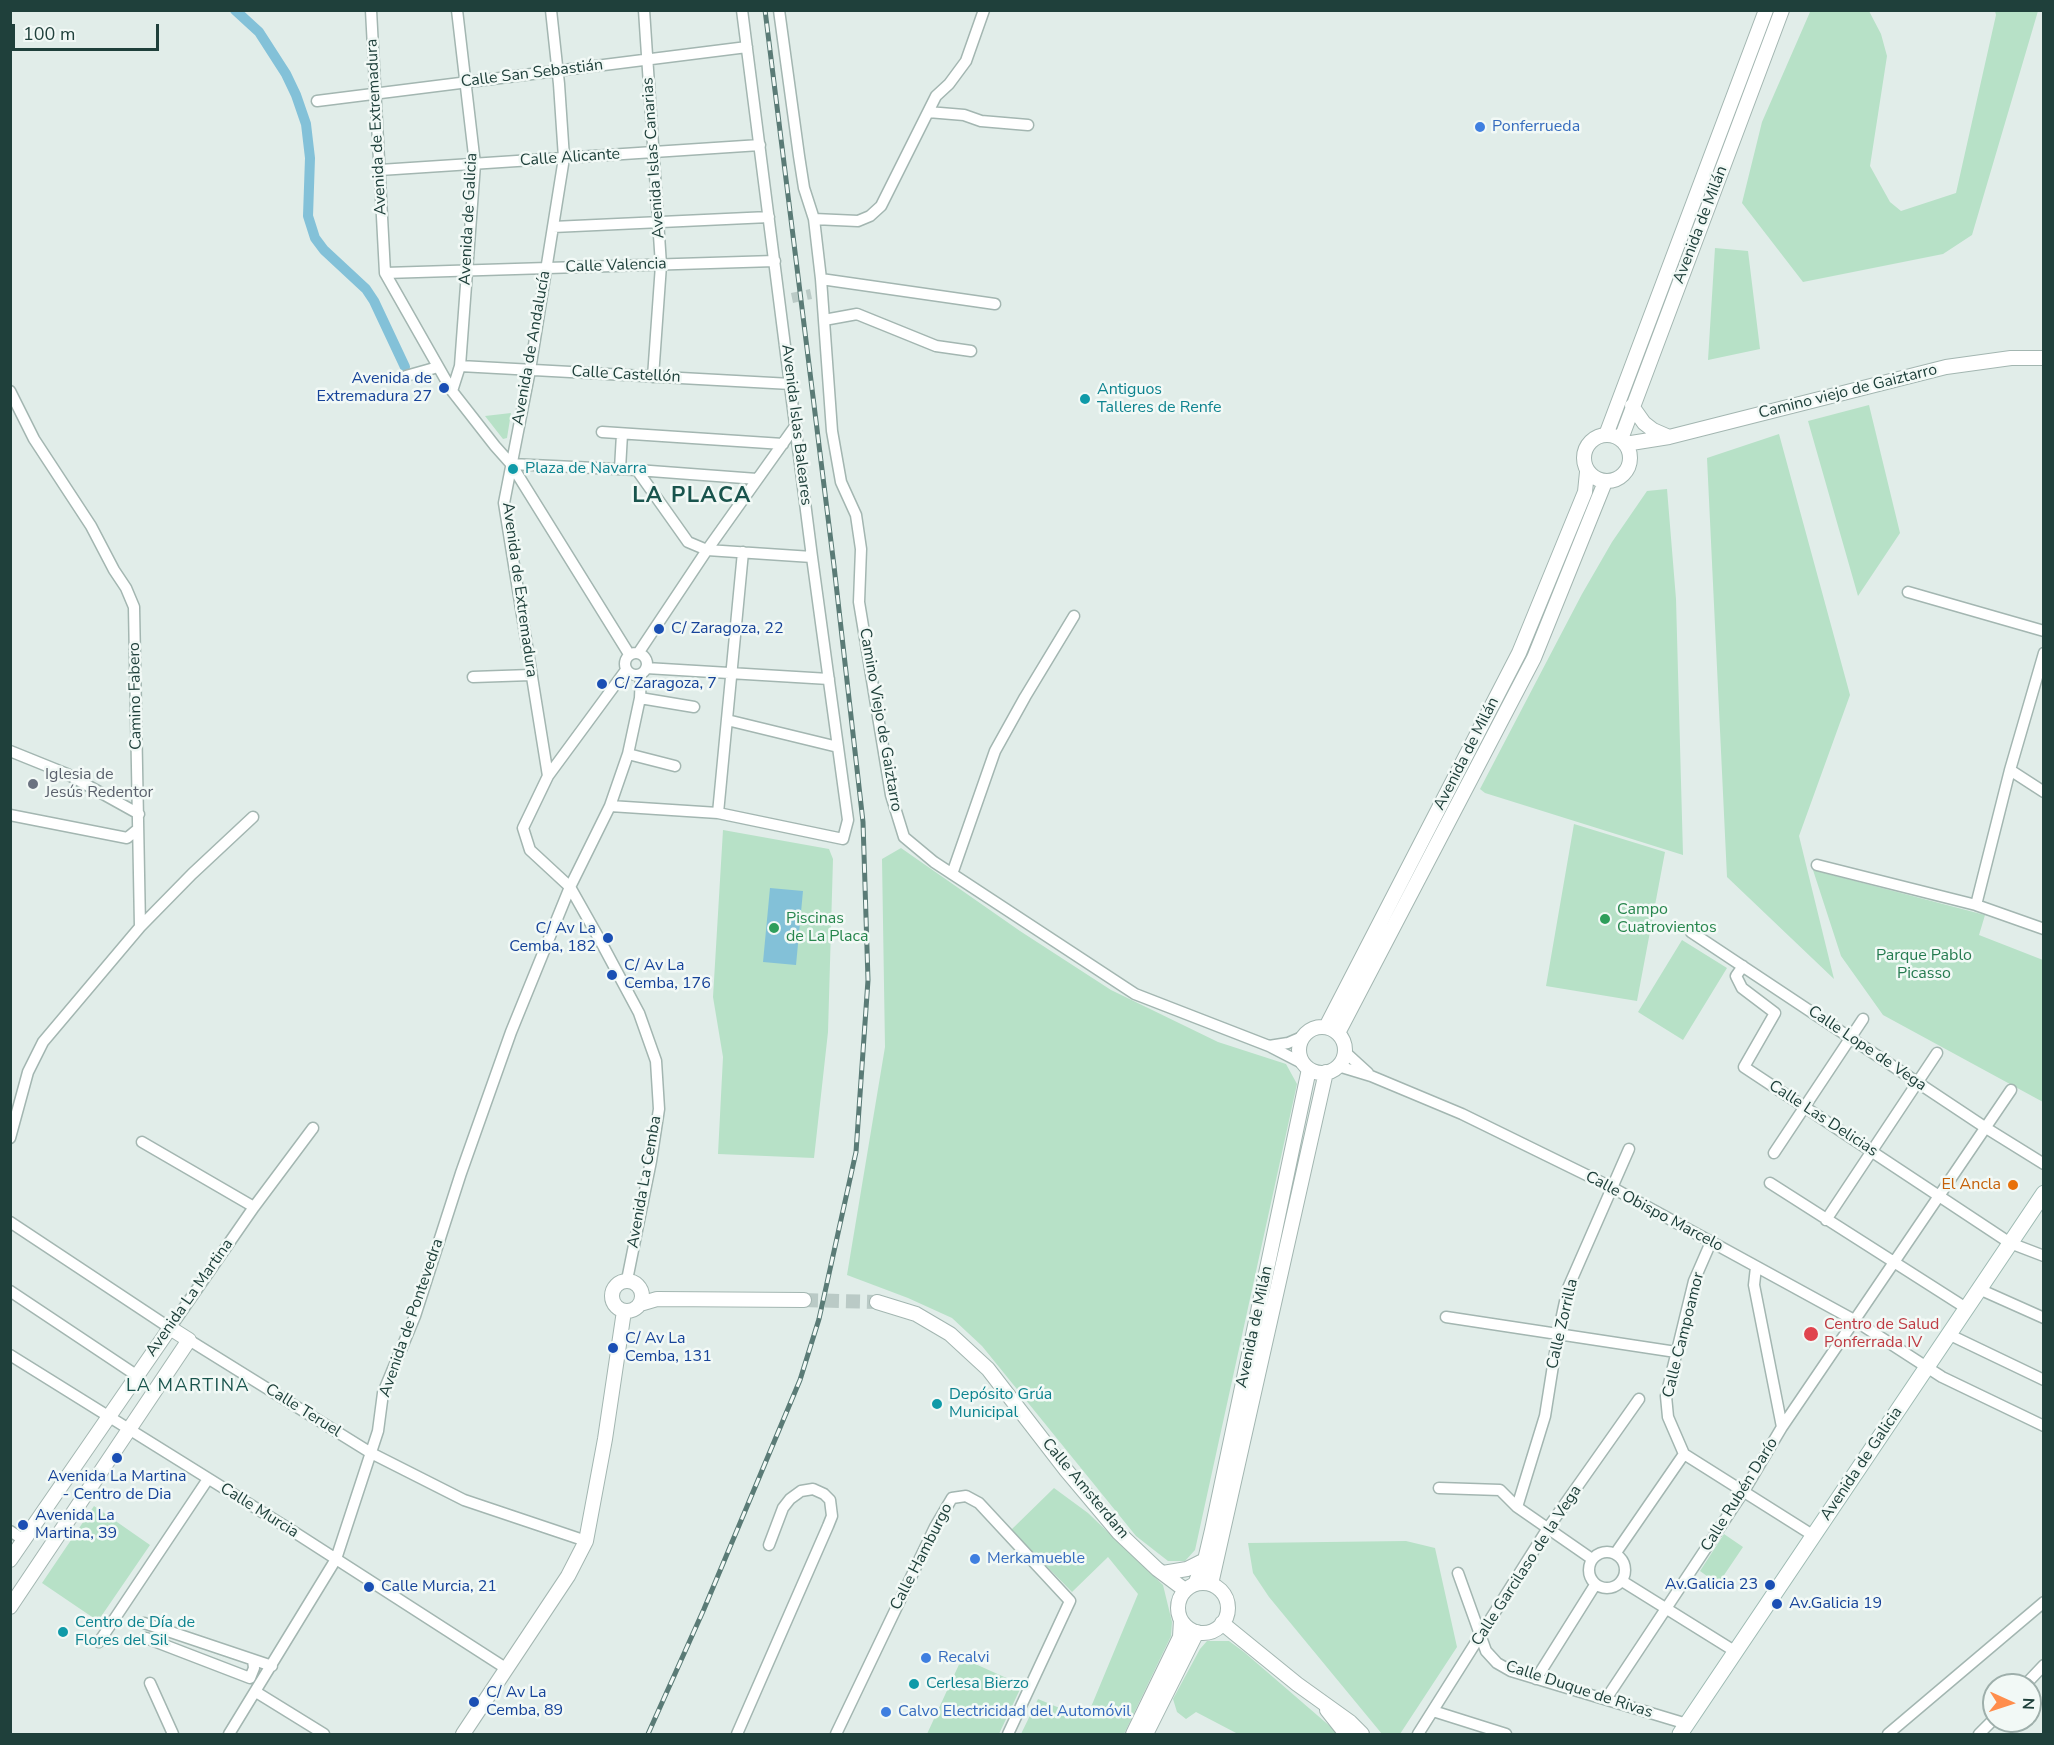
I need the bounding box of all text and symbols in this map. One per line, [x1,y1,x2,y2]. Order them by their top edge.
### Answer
scale bar [15,12,162,50]
text: 100 m [23,22,75,46]
street label: Avenida de Extremadura [363,38,391,216]
street label: Calle San Sebastián [460,56,604,92]
street label: Avenida Islas Canarias [639,77,669,239]
place label: Ponferrueda [1492,117,1580,137]
marker: Ponferrueda [1473,120,1487,134]
street label: Calle Alicante [519,145,621,171]
street label: Avenida de Galicia [456,152,482,286]
street label: Avenida de Milán [1670,164,1732,286]
street label: Calle Valencia [565,255,667,277]
street label: Avenida de Andalucía [509,269,555,427]
street label: Avenida Islas Baleares [777,343,815,507]
street label: Camino viejo de Gaiztarro [1757,361,1939,423]
street label: Calle Castellón [571,363,681,387]
place label: Avenida de Extremadura 27 [317,369,432,407]
place label: Antiguos Talleres de Renfe [1097,380,1221,418]
marker: Avenida de Extremadura 27 [437,381,451,395]
marker: Antiguos Talleres de Renfe [1078,392,1092,406]
place label: Plaza de Navarra [525,459,647,479]
marker: Plaza de Navarra [506,462,520,476]
district label: LA PLACA [632,484,752,510]
street label: Avenida de Extremadura [497,501,541,679]
place label: C/ Zaragoza, 22 [671,619,784,639]
marker: C/ Zaragoza, 22 [652,622,666,636]
street label: Camino Viejo de Gaiztarro [854,627,906,813]
street label: Camino Fabero [125,642,147,750]
place label: C/ Zaragoza, 7 [614,674,717,694]
marker: C/ Zaragoza, 7 [595,677,609,691]
street label: Avenida de Milán [1430,694,1504,814]
place label: Iglesia de Jesús Redentor [45,765,153,803]
marker: Iglesia de Jesús Redentor [26,777,40,791]
place label: Campo Cuatrovientos [1617,900,1717,938]
place label: Piscinas de La Placa [786,909,868,947]
marker: Campo Cuatrovientos [1598,912,1612,926]
place label: C/ Av La Cemba, 182 [509,919,596,957]
marker: Piscinas de La Placa [767,921,781,935]
marker: C/ Av La Cemba, 182 [601,931,615,945]
park label: Parque Pablo Picasso [1876,946,1972,984]
place label: C/ Av La Cemba, 176 [624,956,711,994]
marker: C/ Av La Cemba, 176 [605,968,619,982]
street label: Calle Lope de Vega [1804,1002,1930,1096]
street label: Calle Las Delicias [1765,1077,1881,1161]
street label: Avenida La Cemba [624,1114,666,1250]
street label: Calle Obispo Marcelo [1582,1168,1726,1256]
place label: El Ancla [1941,1175,2001,1195]
marker: El Ancla [2006,1178,2020,1192]
street label: Avenida La Martina [142,1236,238,1360]
street label: Avenida de Pontevedra [376,1236,448,1400]
street label: Avenida de Milán [1233,1264,1277,1390]
street label: Calle Campoamor [1659,1270,1709,1400]
street label: Calle Zorrilla [1543,1277,1583,1371]
place label: Centro de Salud Ponferrada IV [1824,1315,1939,1353]
marker: Centro de Salud Ponferrada IV [1802,1325,1820,1343]
place label: C/ Av La Cemba, 131 [625,1329,712,1367]
marker: C/ Av La Cemba, 131 [606,1341,620,1355]
district label: LA MARTINA [126,1376,250,1398]
street label: Calle Teruel [261,1380,345,1442]
place label: Depósito Grúa Municipal [949,1385,1052,1423]
marker: Depósito Grúa Municipal [930,1397,944,1411]
street label: Avenida de Galicia [1817,1404,1907,1524]
street label: Calle Amsterdam [1037,1435,1133,1543]
street label: Calle Rubén Darío [1697,1435,1783,1555]
marker: Avenida La Martina - Centro de Dia [110,1451,124,1465]
place label: Avenida La Martina - Centro de Dia [47,1467,187,1505]
street label: Calle Murcia [216,1479,302,1543]
street label: Calle Garcilaso de la Vega [1468,1482,1586,1650]
street label: Calle Hamburgo [887,1500,957,1614]
place label: Avenida La Martina, 39 [35,1506,117,1544]
marker: Avenida La Martina, 39 [16,1518,30,1532]
place label: Merkamueble [987,1549,1085,1569]
marker: Merkamueble [968,1552,982,1566]
place label: Av.Galicia 23 [1665,1575,1758,1595]
place label: Calle Murcia, 21 [381,1577,497,1597]
marker: Av.Galicia 23 [1763,1578,1777,1592]
marker: Calle Murcia, 21 [362,1580,376,1594]
place label: Av.Galicia 19 [1789,1594,1882,1614]
marker: Av.Galicia 19 [1770,1597,1784,1611]
place label: Centro de Día de Flores del Sil [75,1613,195,1651]
marker: Centro de Día de Flores del Sil [56,1625,70,1639]
place label: Recalvi [938,1648,989,1668]
marker: Recalvi [919,1651,933,1665]
street label: Calle Duque de Rivas [1503,1657,1655,1723]
north arrow [1982,1673,2042,1733]
place label: Cerlesa Bierzo [926,1674,1029,1694]
marker: Cerlesa Bierzo [907,1677,921,1691]
place label: C/ Av La Cemba, 89 [486,1683,563,1721]
marker: C/ Av La Cemba, 89 [467,1695,481,1709]
text: N [2017,1697,2039,1710]
place label: Calvo Electricidad del Automóvil [898,1702,1131,1722]
marker: Calvo Electricidad del Automóvil [879,1705,893,1719]

